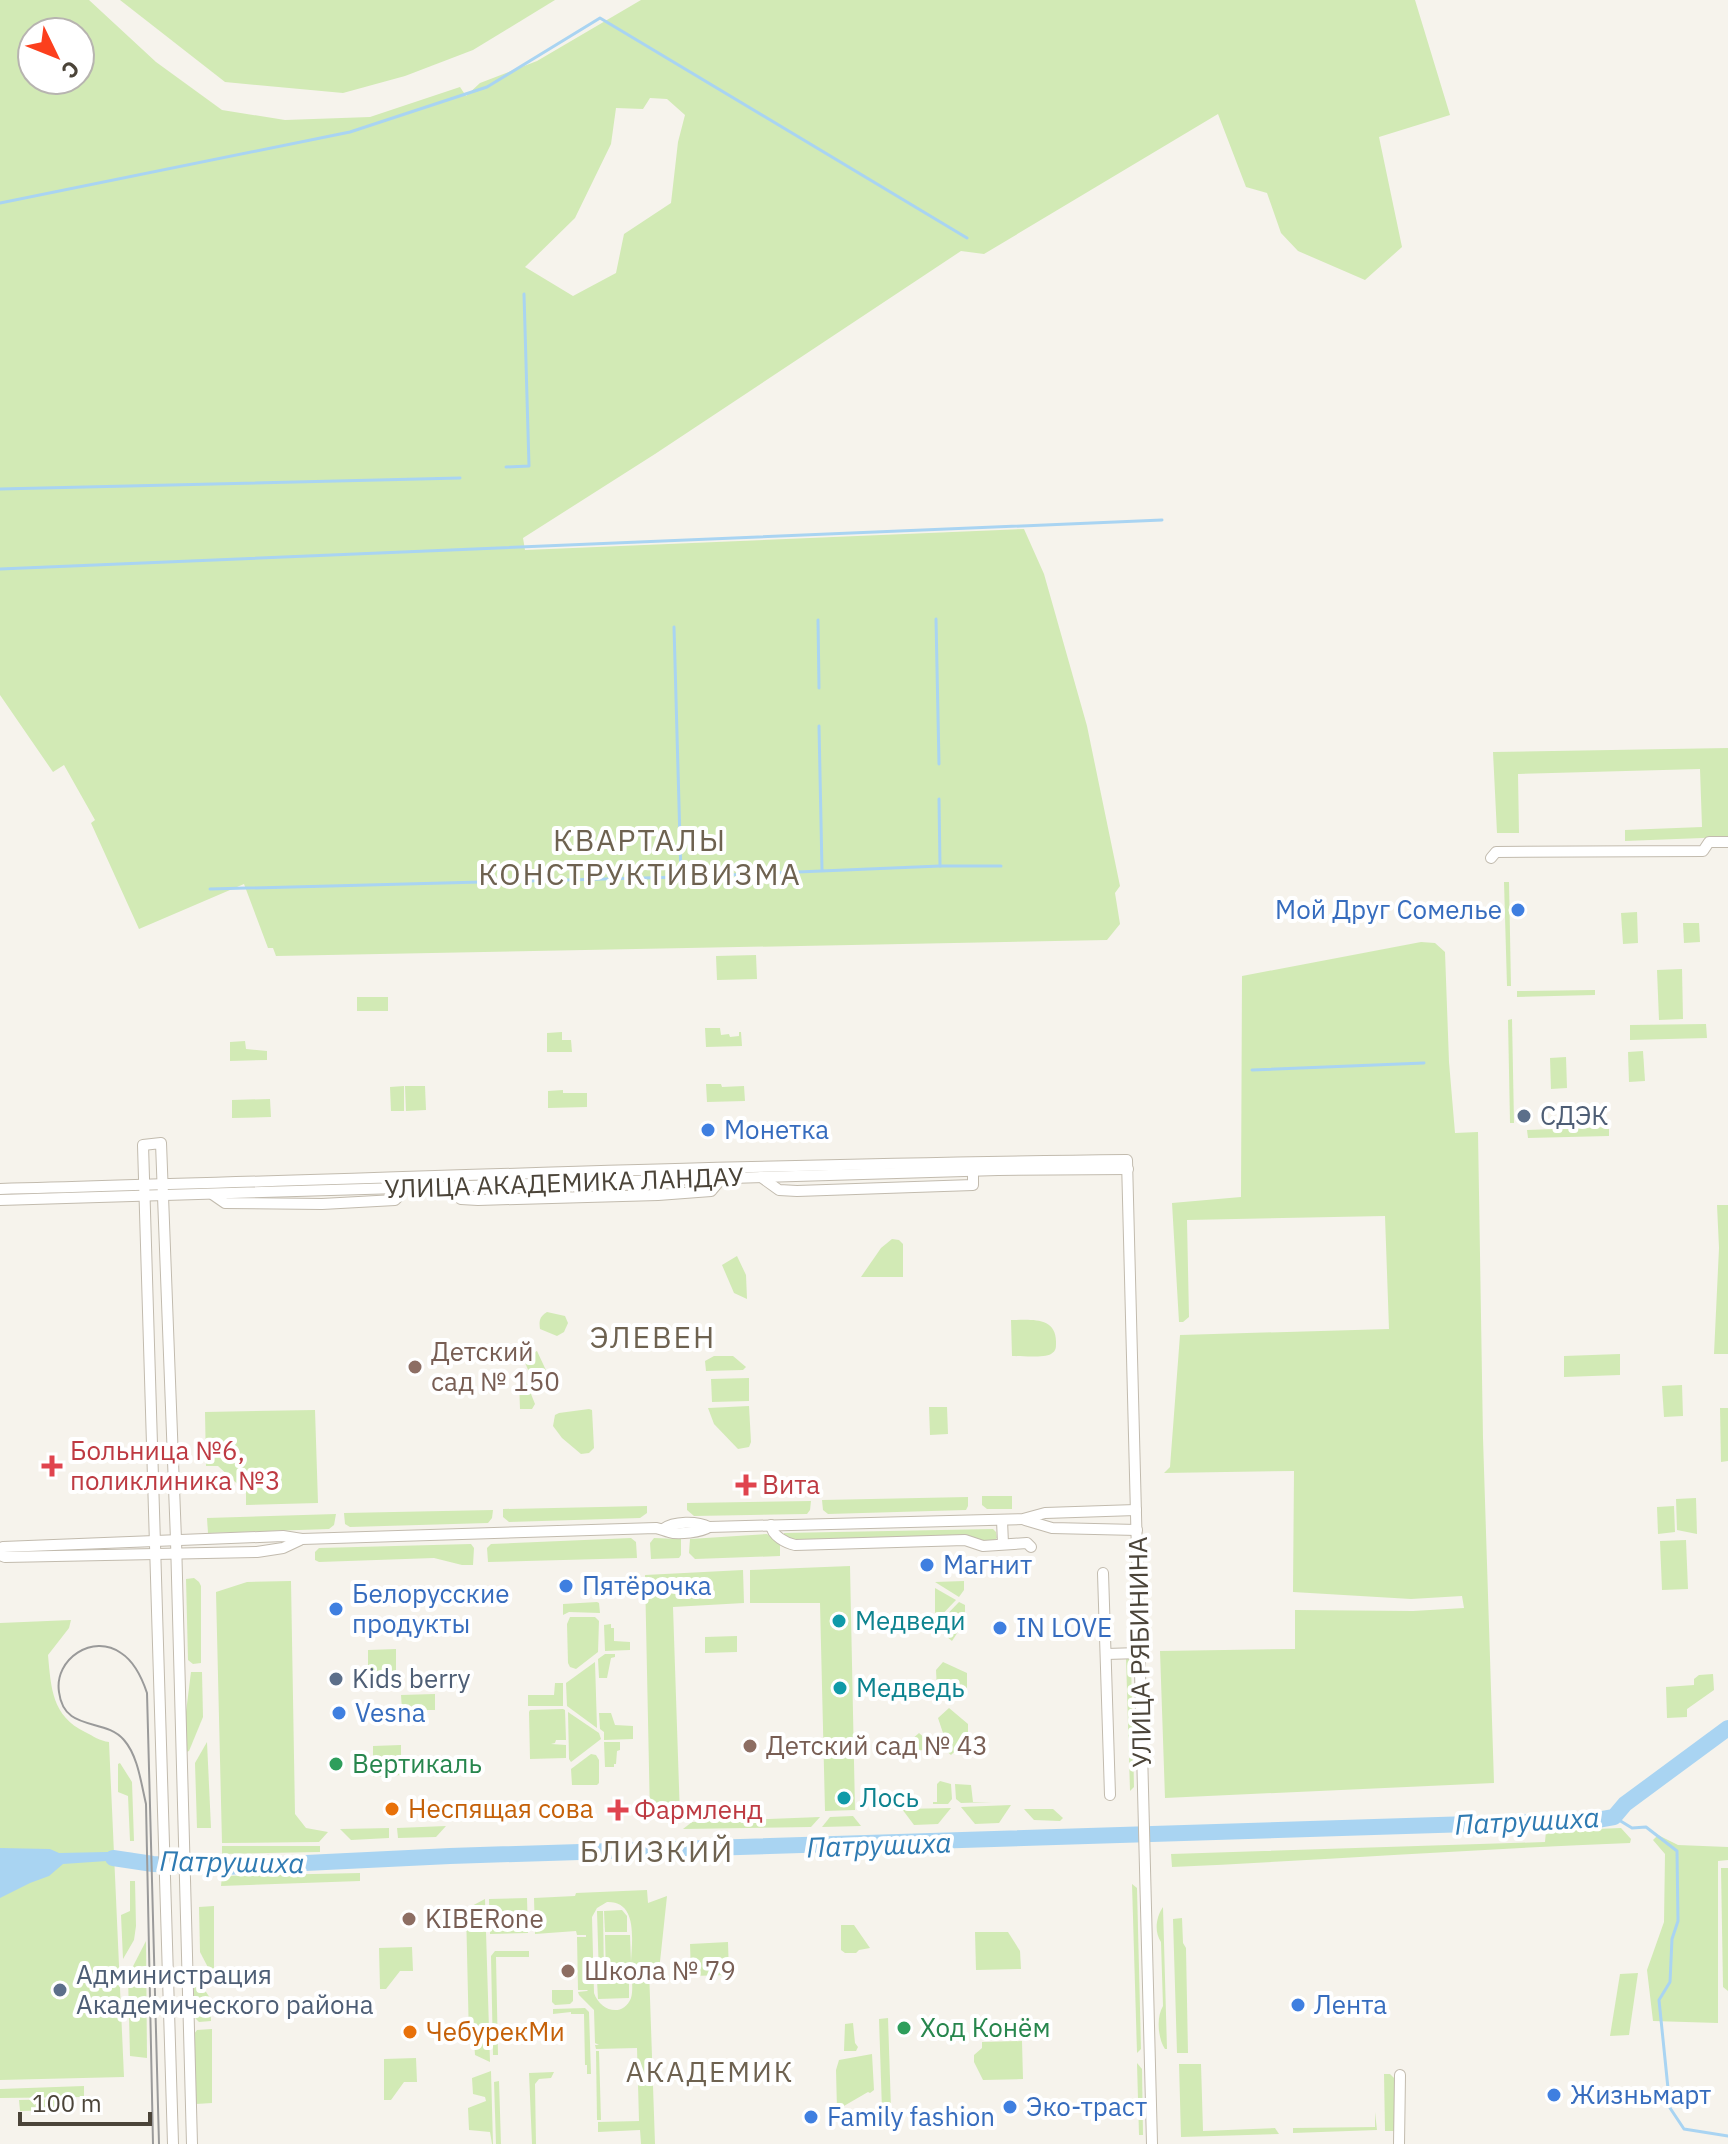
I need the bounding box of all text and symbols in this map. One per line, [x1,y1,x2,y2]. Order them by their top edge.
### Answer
north arrow [16,16,96,96]
text: С [56,55,86,85]
district label: КВАРТАЛЫ КОНСТРУКТИВИЗМА [478,820,802,893]
place label: Мой Друг Сомелье [1275,892,1502,926]
marker: Мой Друг Сомелье [1509,901,1527,919]
place label: СДЭК [1540,1098,1609,1132]
marker: СДЭК [1515,1107,1533,1125]
place label: Монетка [724,1112,829,1146]
marker: Монетка [699,1121,717,1139]
street label: УЛИЦА АКАДЕМИКА ЛАНДАУ [384,1159,744,1205]
district label: ЭЛЕВЕН [590,1317,716,1356]
place label: Детский сад № 150 [431,1334,560,1398]
marker: Детский сад № 150 [406,1358,424,1376]
place label: Больница №6, поликлиника №3 [70,1433,281,1497]
marker: Больница №6, поликлиника №3 [41,1455,63,1477]
place label: Вита [762,1467,820,1501]
marker: Вита [737,1476,755,1494]
street label: УЛИЦА РЯБИНИНА [1120,1536,1158,1768]
place label: Магнит [943,1547,1032,1581]
marker: Магнит [918,1556,936,1574]
place label: Пятёрочка [582,1568,712,1602]
place label: Белорусские продукты [352,1576,509,1640]
marker: Пятёрочка [557,1577,575,1595]
marker: Белорусские продукты [327,1600,345,1618]
place label: Медведи [855,1603,966,1637]
place label: IN LOVE [1016,1610,1112,1644]
marker: Медведи [830,1612,848,1630]
marker: IN LOVE [991,1619,1009,1637]
place label: Kids berry [352,1661,471,1695]
marker: Kids berry [327,1670,345,1688]
place label: Медведь [856,1670,965,1704]
marker: Медведь [831,1679,849,1697]
place label: Vesna [355,1695,426,1729]
marker: Vesna [330,1704,348,1722]
place label: Детский сад № 43 [766,1728,988,1762]
marker: Детский сад № 43 [741,1737,759,1755]
place label: Вертикаль [352,1746,482,1780]
marker: Вертикаль [327,1755,345,1773]
place label: Лось [860,1780,919,1814]
marker: Лось [835,1789,853,1807]
place label: Неспящая сова [408,1791,594,1825]
place label: Фармленд [634,1792,763,1826]
water label: Патрушиха [1454,1798,1600,1843]
marker: Неспящая сова [383,1800,401,1818]
marker: Фармленд [609,1801,627,1819]
water label: Патрушиха [806,1823,952,1866]
district label: БЛИЗКИЙ [580,1831,734,1870]
water label: Патрушиха [159,1842,305,1881]
place label: KIBERone [425,1901,544,1935]
marker: KIBERone [400,1910,418,1928]
place label: Школа № 79 [584,1953,736,1987]
place label: Администрация Академического района [76,1957,374,2021]
marker: Школа № 79 [559,1962,577,1980]
marker: Администрация Академического района [51,1981,69,1999]
place label: Лента [1314,1987,1387,2021]
marker: Лента [1289,1996,1307,2014]
place label: Ход Конём [920,2010,1051,2044]
place label: ЧебурекМи [426,2014,565,2048]
marker: Ход Конём [895,2019,913,2037]
marker: ЧебурекМи [401,2023,419,2041]
district label: АКАДЕМИК [626,2053,794,2090]
scale bar [20,2076,150,2126]
place label: Жизньмарт [1570,2077,1711,2111]
marker: Жизньмарт [1545,2086,1563,2104]
text: 100 m [32,2087,102,2119]
place label: Эко-траст [1026,2089,1147,2123]
marker: Эко-траст [1001,2098,1019,2116]
place label: Family fashion [827,2099,995,2133]
marker: Family fashion [802,2108,820,2126]

